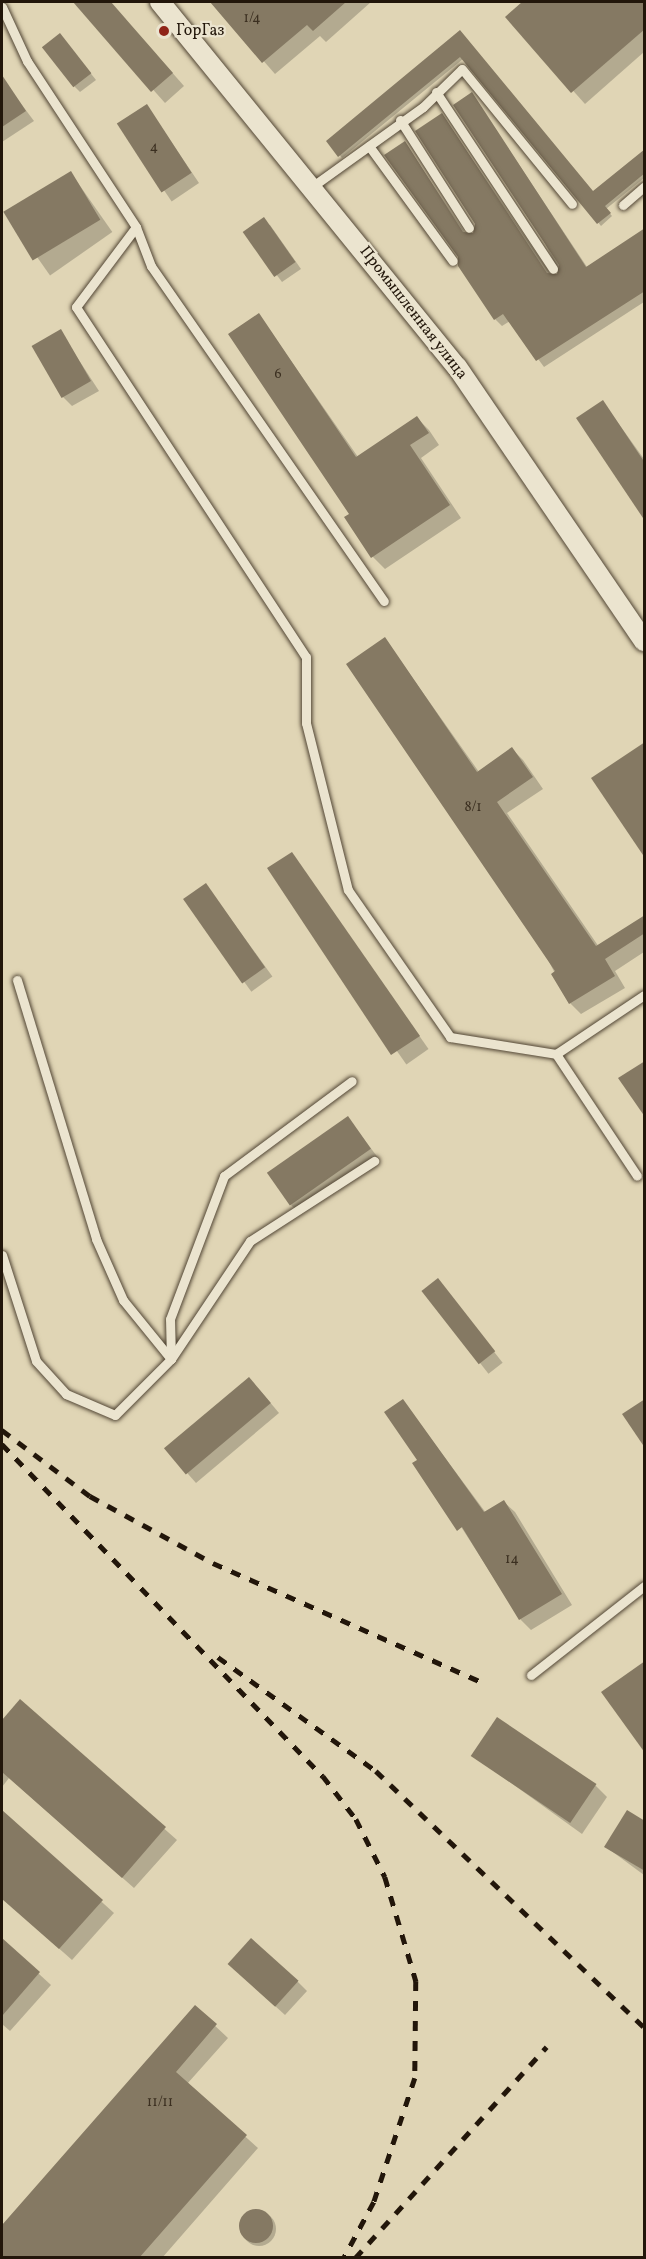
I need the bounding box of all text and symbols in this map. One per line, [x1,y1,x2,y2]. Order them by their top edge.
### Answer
house number: 1/4 [243,11,261,27]
place label: ГорГаз [176,21,224,41]
marker: ГорГаз [157,24,171,38]
house number: 4 [150,140,158,156]
street label: Промышленная улица [355,242,471,384]
house number: 6 [274,367,282,383]
house number: 8/1 [464,800,482,816]
house number: 14 [505,1552,519,1568]
house number: 11/11 [147,2095,173,2111]

